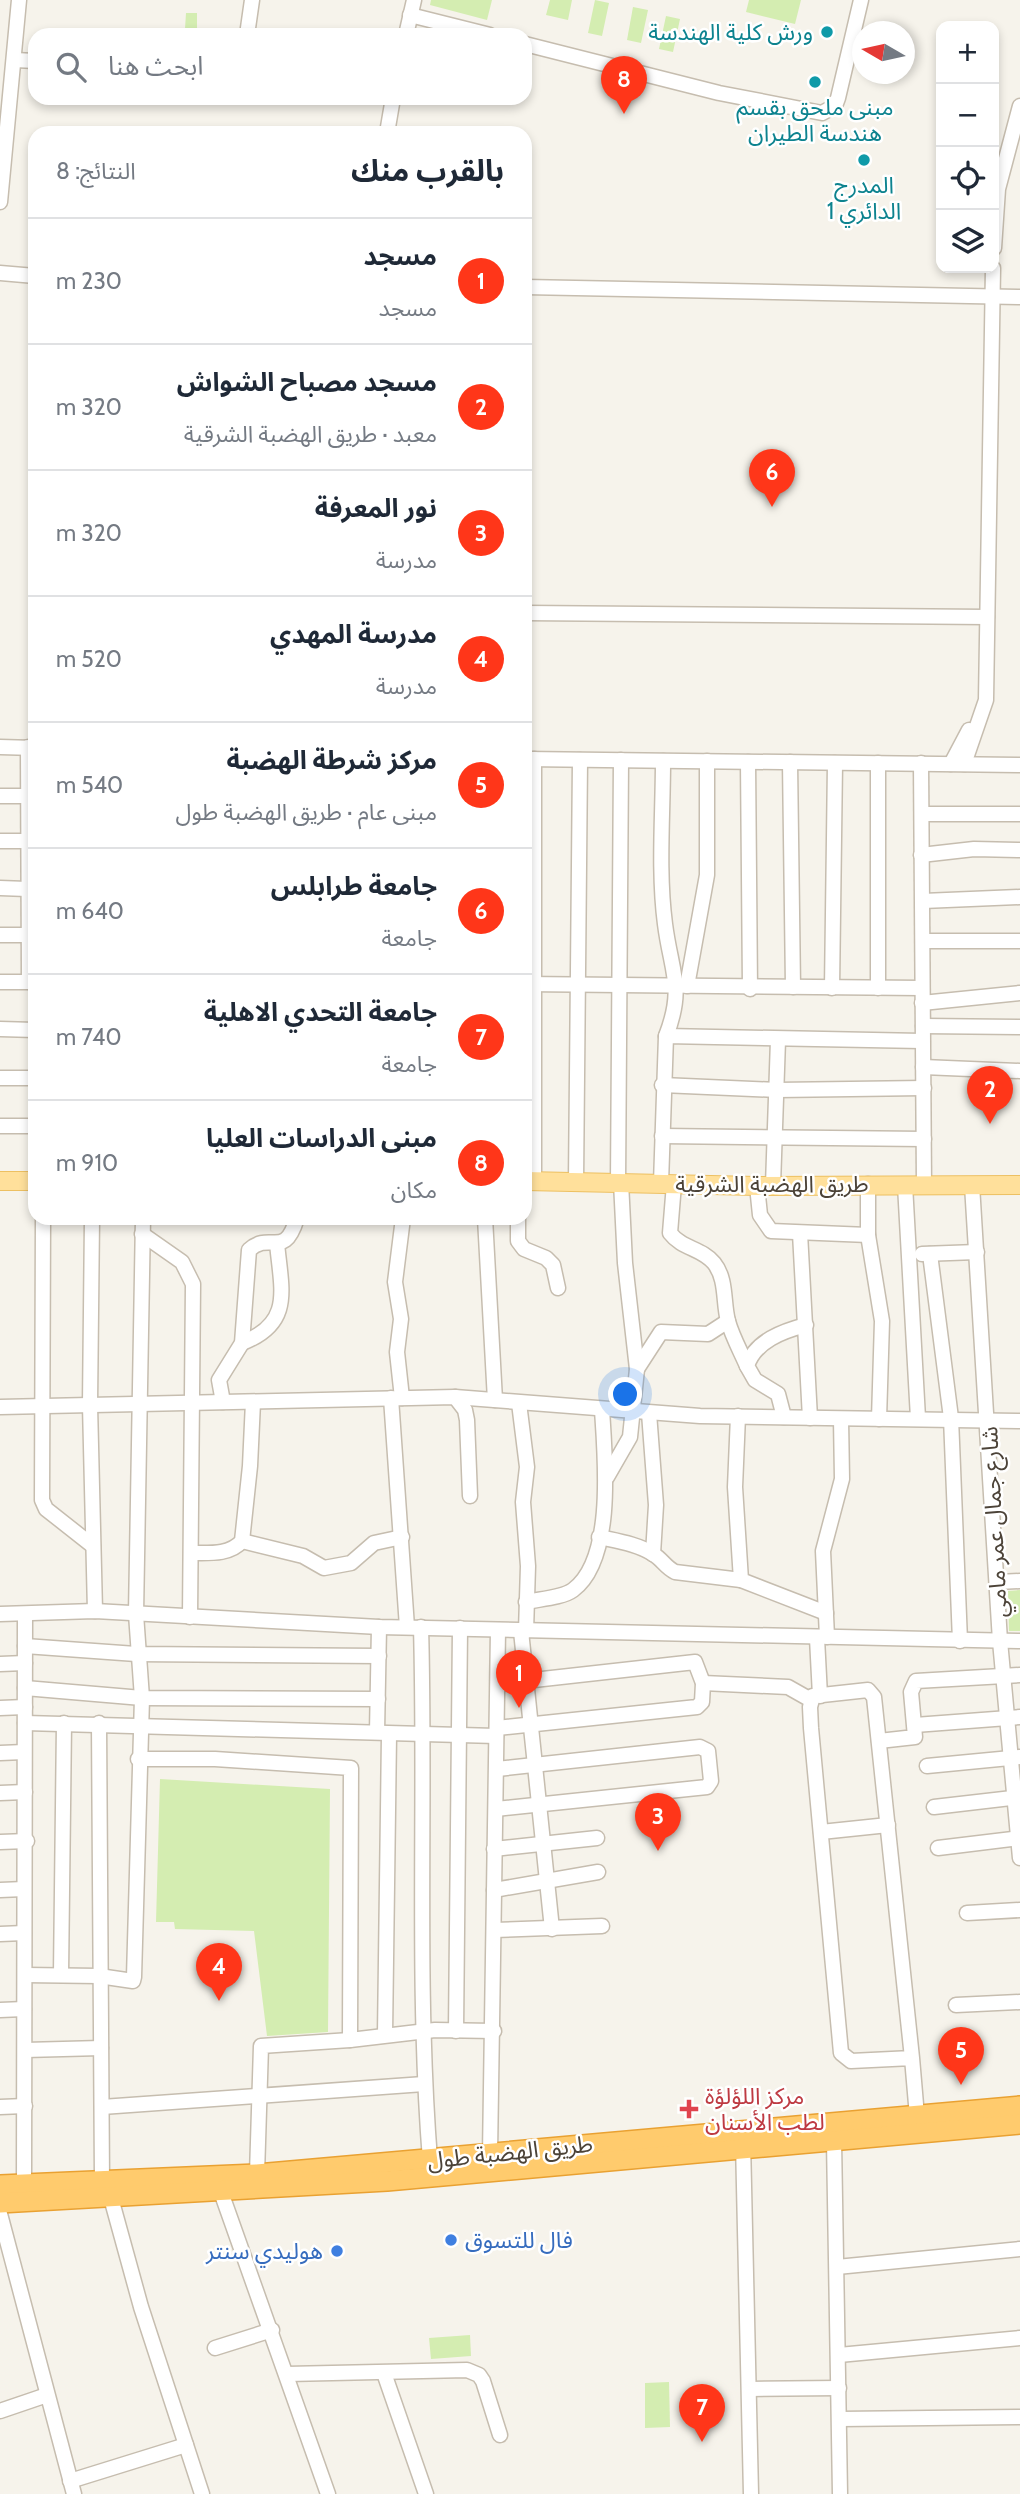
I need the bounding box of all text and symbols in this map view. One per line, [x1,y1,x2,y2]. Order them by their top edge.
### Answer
place label: ورش كلية الهندسة [648,18,813,46]
north arrow [852,21,915,84]
map controls [936,21,999,273]
button: + [936,21,999,84]
marker: ورش كلية الهندسة [819,24,835,40]
search box [28,28,532,105]
icon: search [52,48,90,86]
text: ابحث هنا [108,50,203,82]
pin: 8 [601,56,647,114]
marker: مبنى ملحق بقسم هندسة الطيران [807,74,823,90]
button: − [936,84,999,147]
place label: مبنى ملحق بقسم هندسة الطيران [736,93,894,147]
button: locate [936,147,999,210]
text: بالقرب منك [351,152,504,189]
marker: المدرج الدائري 1 [856,152,872,168]
text: النتائج: 8 [56,157,136,185]
place label: المدرج الدائري 1 [827,171,901,228]
button: layers [936,210,999,273]
text: مسجد [364,240,437,272]
text: 230 m [56,267,122,295]
text: 1 [477,267,485,295]
text: مسجد [378,294,437,322]
text: مسجد مصباح الشواش [177,366,437,398]
text: 320 m [56,393,122,421]
text: 2 [475,393,487,421]
text: معبد · طريق الهضبة الشرقية [184,420,437,448]
pin: 6 [749,449,795,507]
text: نور المعرفة [315,492,437,524]
text: 320 m [56,519,122,547]
text: 3 [475,519,487,547]
text: مدرسة [376,546,437,574]
text: مدرسة المهدي [270,618,437,650]
text: 520 m [56,645,122,673]
text: 4 [474,645,488,673]
text: مدرسة [376,672,437,700]
text: مركز شرطة الهضبة [227,744,437,776]
text: 540 m [56,771,123,799]
text: 5 [475,771,487,799]
text: مبنى عام · طريق الهضبة طول [176,798,437,826]
text: جامعة طرابلس [271,870,437,902]
text: 640 m [56,897,124,925]
text: 6 [475,897,487,925]
text: جامعة [382,924,437,952]
text: جامعة التحدي الاهلية [204,996,437,1028]
text: 740 m [56,1023,121,1051]
text: 7 [475,1023,487,1051]
text: جامعة [382,1050,437,1078]
pin: 2 [967,1066,1013,1124]
text: مبنى الدراسات العليا [206,1122,437,1154]
text: 910 m [56,1149,118,1177]
text: 8 [474,1149,488,1177]
street label: طريق الهضبة الشرقية [675,1170,869,1198]
text: مكان [391,1176,437,1204]
your location [608,1377,642,1411]
street label: شارع جمال عمر مامي [975,1425,1016,1618]
pin: 1 [496,1650,542,1708]
pin: 3 [635,1793,681,1851]
pin: 4 [196,1943,242,2001]
pin: 5 [938,2027,984,2085]
place label: مركز اللؤلؤة لطب الأسنان [705,2082,825,2136]
marker: مركز اللؤلؤة لطب الأسنان [679,2099,699,2119]
street label: طريق الهضبة طول [426,2129,594,2175]
place label: فال للتسوق [465,2226,573,2254]
marker: فال للتسوق [443,2232,459,2248]
place label: هوليدي سنتر [205,2237,323,2268]
marker: هوليدي سنتر [329,2243,345,2259]
pin: 7 [679,2384,725,2442]

